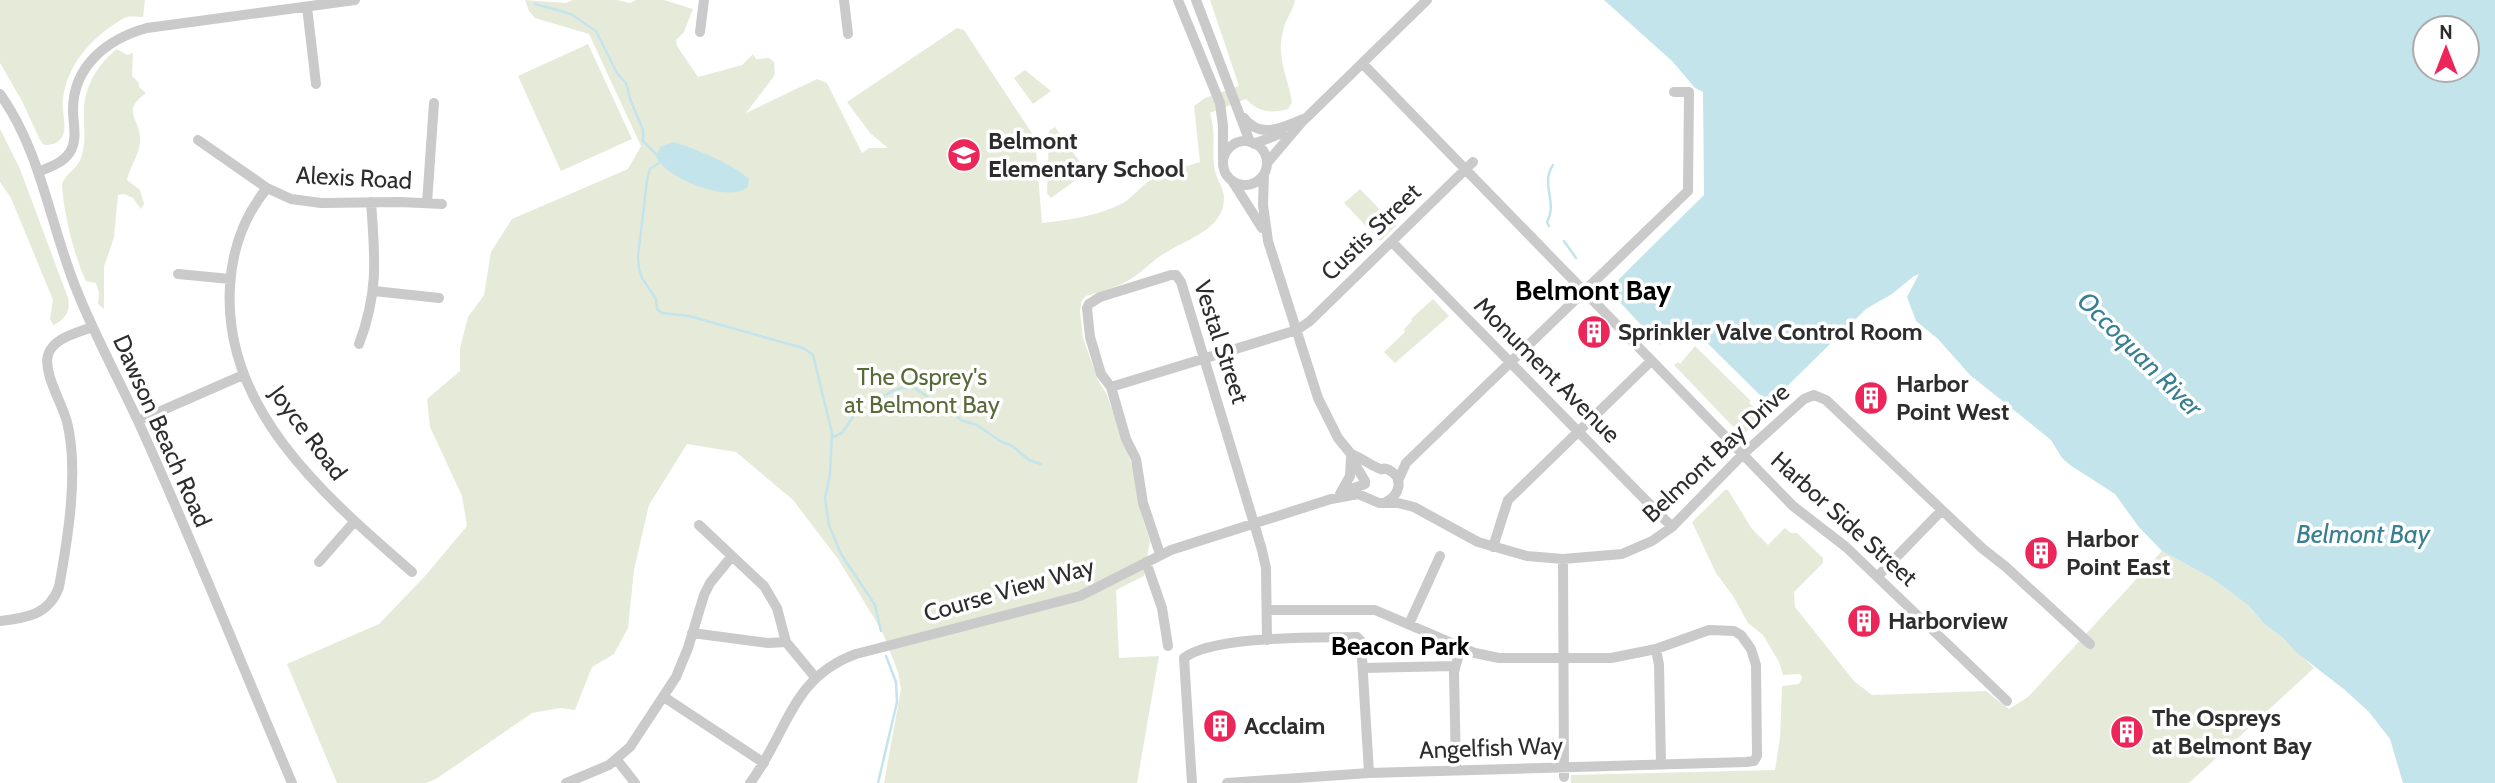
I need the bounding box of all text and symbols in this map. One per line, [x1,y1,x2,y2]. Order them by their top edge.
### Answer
north arrow [2411,14,2481,84]
text: N [2439,21,2453,44]
place label: Belmont Elementary School [988,126,1185,183]
school or university icon: Belmont Elementary School [945,136,983,174]
street label: Alexis Road [295,160,413,195]
street label: Custis Street [1315,177,1426,286]
district label: Belmont Bay [1515,273,1671,307]
street label: Vestal Street [1188,277,1255,407]
water label: Occoquan River [2071,285,2210,424]
street label: Monument Avenue [1468,291,1626,449]
building icon: Sprinkler Valve Control Room [1575,313,1613,351]
place label: Sprinkler Valve Control Room [1618,317,1923,346]
street label: Dawson Beach Road [107,330,218,531]
park label: The Osprey's at Belmont Bay [844,362,1000,419]
place label: Harbor Point West [1896,369,2009,426]
street label: Belmont Bay Drive [1636,377,1795,528]
street label: Joyce Road [263,379,353,486]
building icon: Harbor Point West [1852,379,1890,417]
street label: Harbor Side Street [1765,445,1924,592]
water label: Belmont Bay [2296,518,2431,550]
place label: Harbor Point East [2066,524,2170,581]
building icon: Harbor Point East [2022,534,2060,572]
street label: Course View Way [920,551,1098,628]
building icon: Harborview [1845,602,1883,640]
place label: Harborview [1888,606,2008,635]
district label: Beacon Park [1331,630,1470,662]
place label: The Ospreys at Belmont Bay [2152,703,2312,760]
building icon: Acclaim [1201,707,1239,745]
place label: Acclaim [1244,711,1325,740]
building icon: The Ospreys at Belmont Bay [2108,713,2146,751]
street label: Angelfish Way [1418,730,1564,765]

